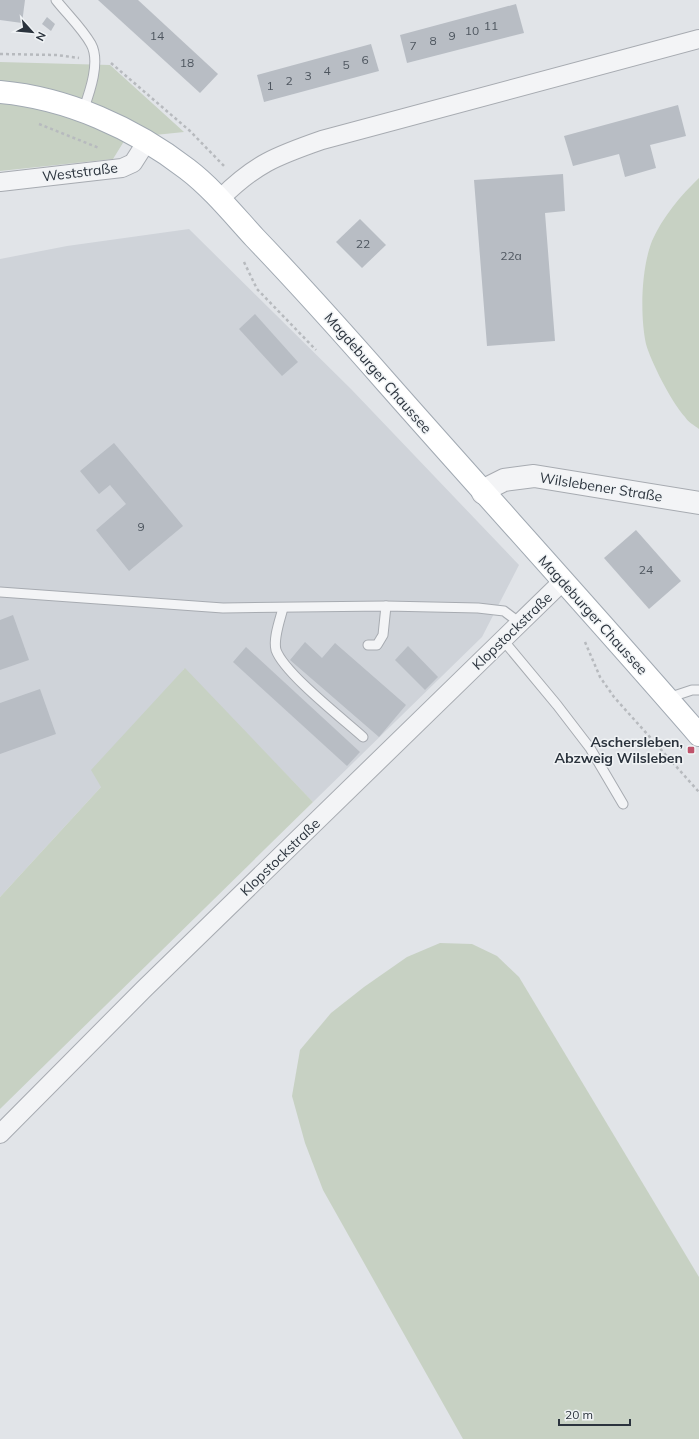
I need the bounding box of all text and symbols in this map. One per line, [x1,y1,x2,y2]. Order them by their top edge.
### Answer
north arrow [12,12,52,52]
house number: 11 [484,18,498,33]
house number: 10 [465,23,479,38]
house number: 14 [150,28,164,43]
house number: 9 [448,28,456,43]
text: N [33,30,49,43]
house number: 8 [429,33,437,48]
house number: 7 [409,38,417,53]
house number: 6 [361,52,369,67]
house number: 18 [180,55,194,70]
house number: 5 [342,57,350,72]
house number: 4 [323,63,331,78]
house number: 3 [304,68,312,83]
house number: 2 [285,73,293,88]
house number: 1 [266,78,274,93]
street label: Weststraße [41,158,119,186]
house number: 22 [356,236,370,251]
house number: 22a [500,248,522,263]
street label: Magdeburger Chaussee [321,309,435,437]
street label: Wilslebener Straße [538,468,664,506]
house number: 9 [137,519,145,534]
street label: Magdeburger Chaussee [535,552,651,678]
house number: 24 [639,562,653,577]
street label: Klopstockstraße [468,588,556,674]
place label: Aschersleben, Abzweig Wilsleben [554,733,683,767]
marker: Aschersleben, Abzweig Wilsleben [686,745,696,755]
street label: Klopstockstraße [236,814,324,900]
scale bar [559,1401,630,1427]
text: 20 m [565,1407,593,1422]

